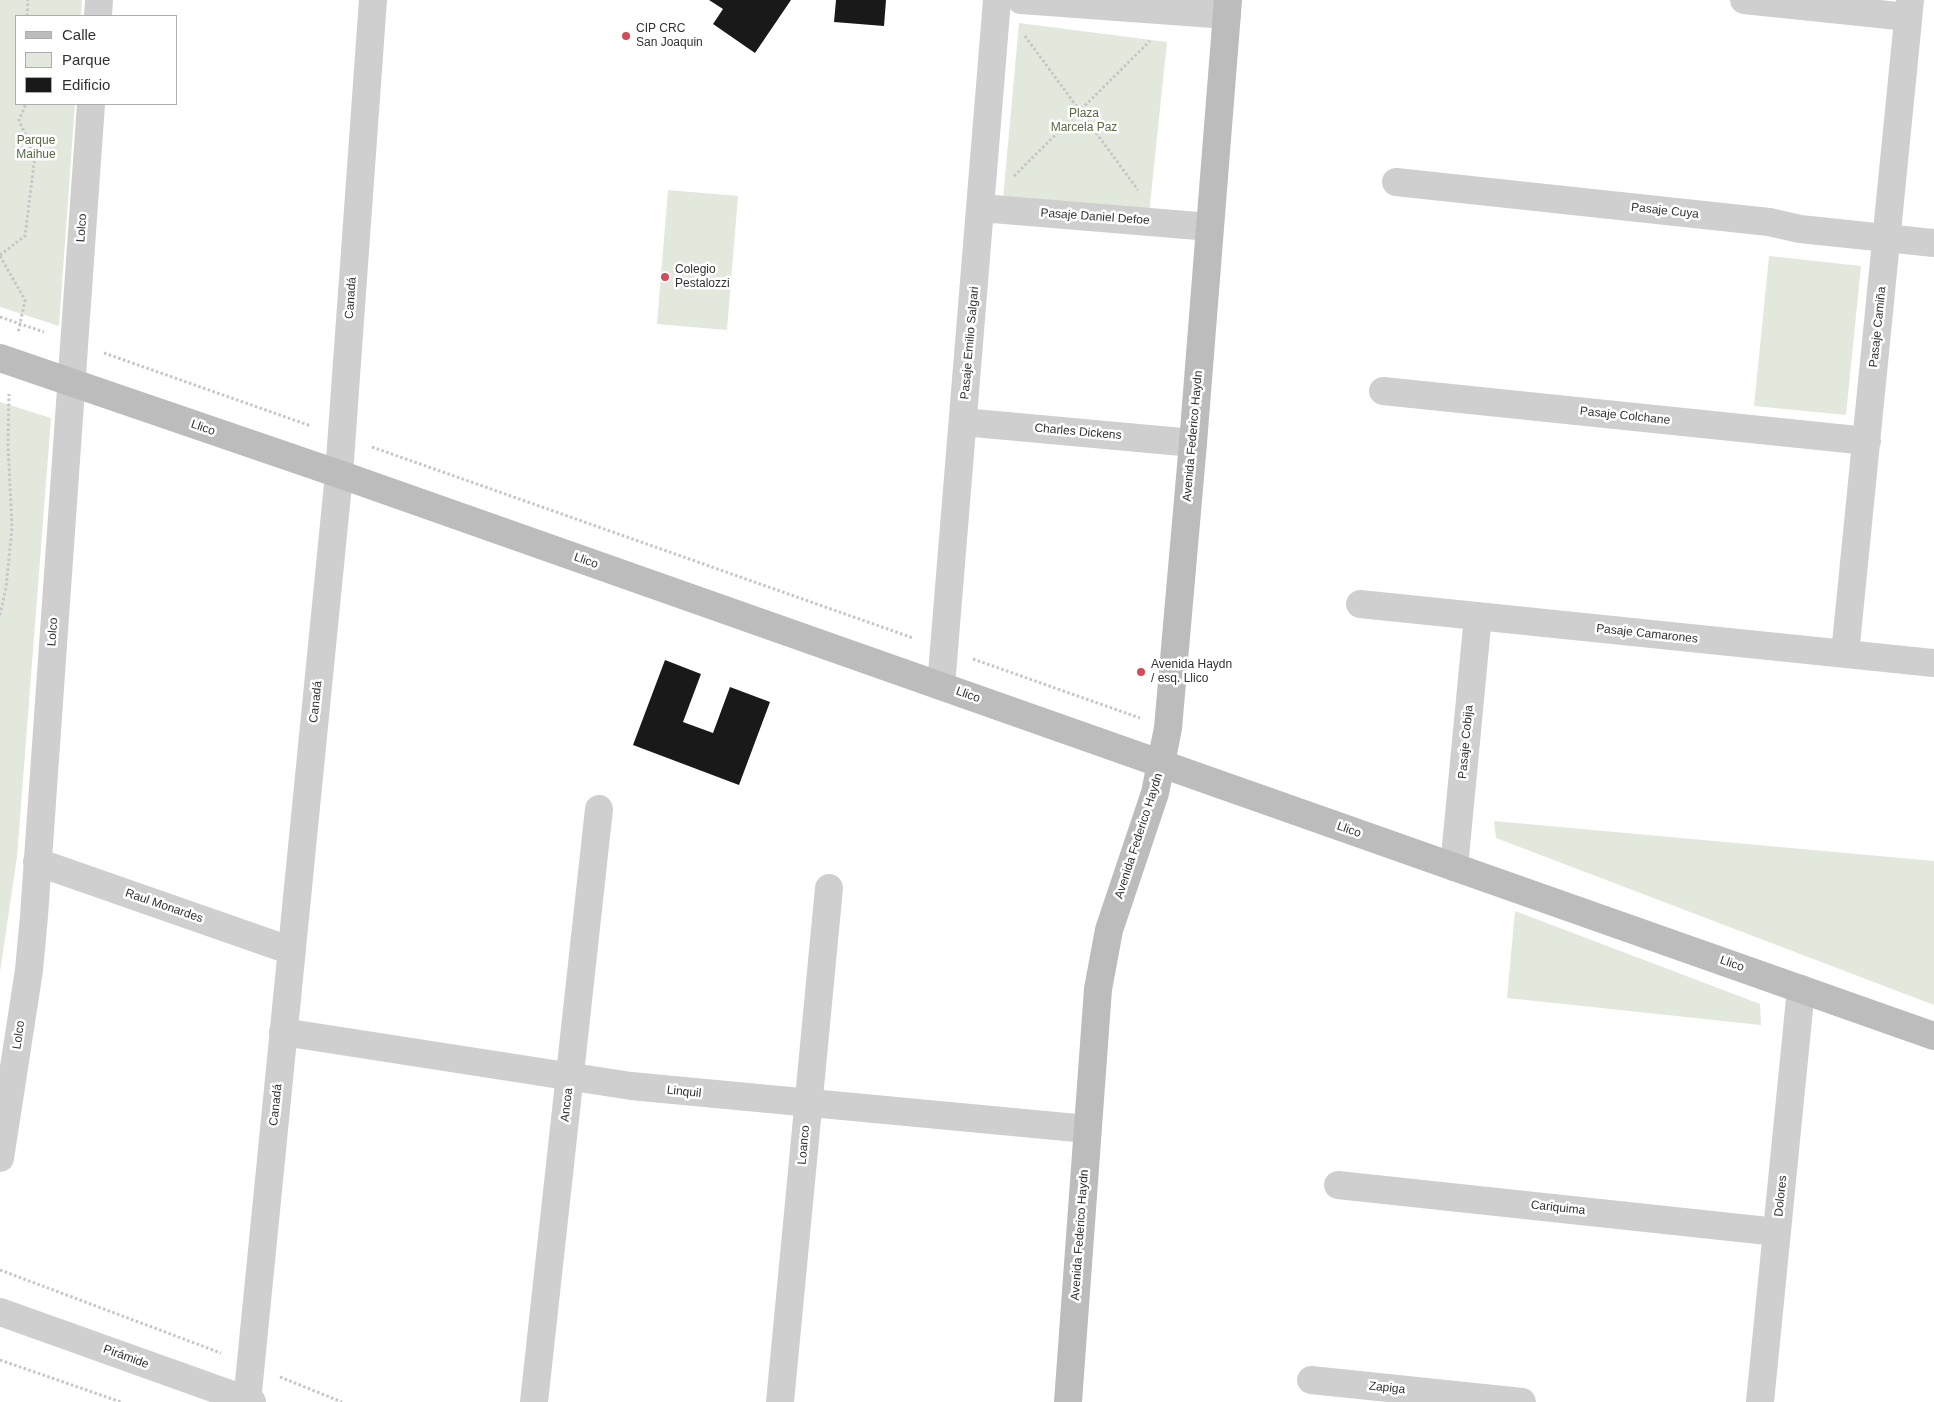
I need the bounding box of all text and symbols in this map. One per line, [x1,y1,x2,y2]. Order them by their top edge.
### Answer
legend [15,15,178,105]
place label: CIP CRC San Joaquin [636,22,703,50]
text: Calle [62,26,96,43]
marker: CIP CRC San Joaquin [620,30,632,42]
text: Parque [62,51,110,68]
text: Edificio [62,76,110,93]
park label: Plaza Marcela Paz [1051,107,1117,135]
park label: Parque Maihue [16,134,56,162]
street label: Pasaje Cuya [1630,200,1700,222]
street label: Pasaje Daniel Defoe [1040,206,1150,228]
street label: Lolco [74,213,90,243]
place label: Colegio Pestalozzi [675,263,730,291]
marker: Colegio Pestalozzi [659,271,671,283]
street label: Canadá [342,277,360,319]
street label: Pasaje Emilio Salgari [958,286,982,400]
street label: Pasaje Camiña [1867,286,1889,368]
street label: Avenida Federico Haydn [1180,370,1206,502]
street label: Pasaje Colchane [1579,404,1671,428]
street label: Llico [189,417,217,439]
street label: Charles Dickens [1034,421,1122,443]
street label: Llico [572,550,600,572]
street label: Lolco [45,617,61,647]
street label: Pasaje Camarones [1596,622,1698,646]
place label: Avenida Haydn / esq. Llico [1151,658,1232,686]
marker: Avenida Haydn / esq. Llico [1135,666,1147,678]
street label: Canadá [307,680,325,724]
street label: Llico [954,684,982,706]
street label: Pasaje Cobija [1456,704,1476,780]
street label: Avenida Federico Haydn [1112,771,1166,901]
street label: Llico [1335,819,1363,841]
street label: Raul Monardes [123,886,205,926]
street label: Llico [1718,953,1746,975]
street label: Lolco [10,1020,28,1050]
street label: Canadá [267,1083,285,1127]
street label: Linquil [666,1083,702,1101]
street label: Ancoa [558,1087,576,1123]
street label: Loanco [795,1125,813,1165]
street label: Avenida Federico Haydn [1068,1169,1092,1301]
street label: Dolores [1772,1175,1790,1217]
street label: Cariquima [1530,1198,1586,1218]
street label: Pirámide [101,1342,151,1372]
street label: Zapiga [1368,1379,1406,1397]

